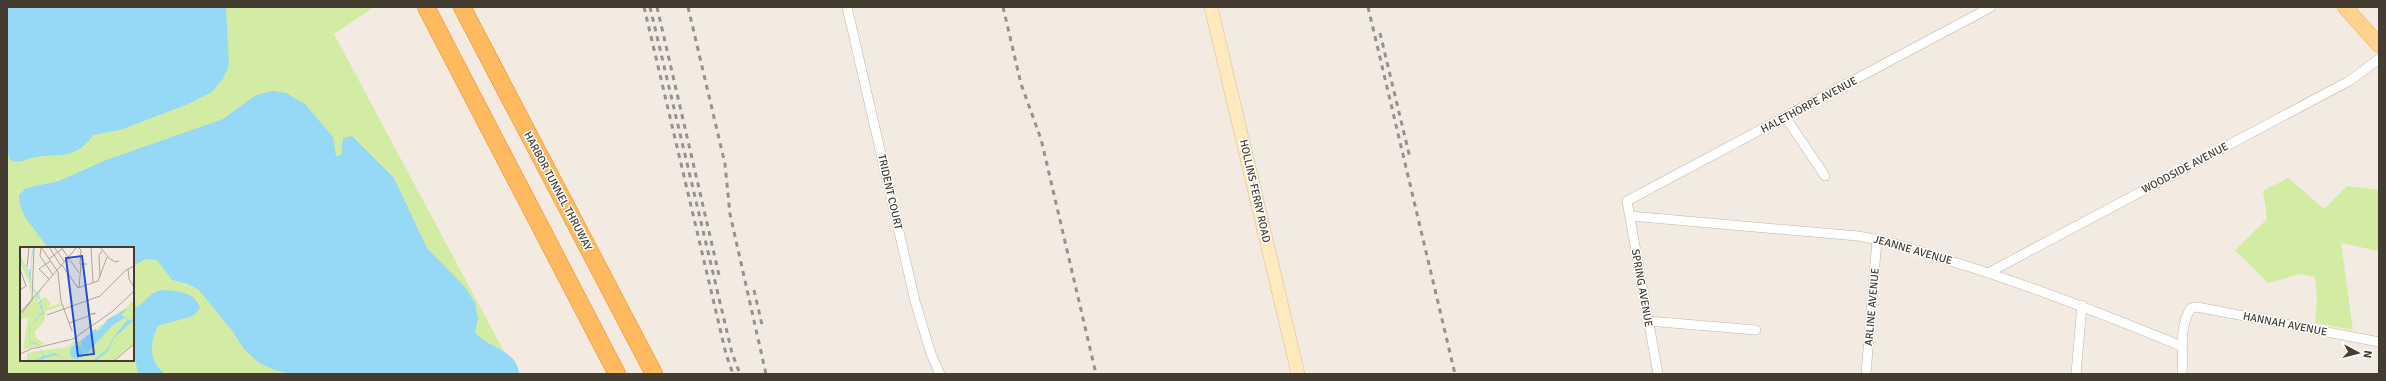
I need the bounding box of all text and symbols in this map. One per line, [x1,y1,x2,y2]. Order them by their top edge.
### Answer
street label: HALETHORPE AVENUE [1759,74,1859,136]
street label: HARBOR TUNNEL THRUWAY [521,129,595,253]
street label: HOLLINS FERRY ROAD [1237,138,1273,244]
street label: WOODSIDE AVENUE [2140,140,2230,196]
street label: TRIDENT COURT [875,153,905,232]
street label: JEANNE AVENUE [1872,233,1954,267]
inset map [20,247,134,361]
street label: SPRING AVENUE [1629,248,1655,328]
street label: ARLINE AVENUE [1862,268,1882,346]
street label: HANNAH AVENUE [2242,309,2328,339]
north arrow [2338,333,2378,373]
text: N [2361,350,2374,359]

